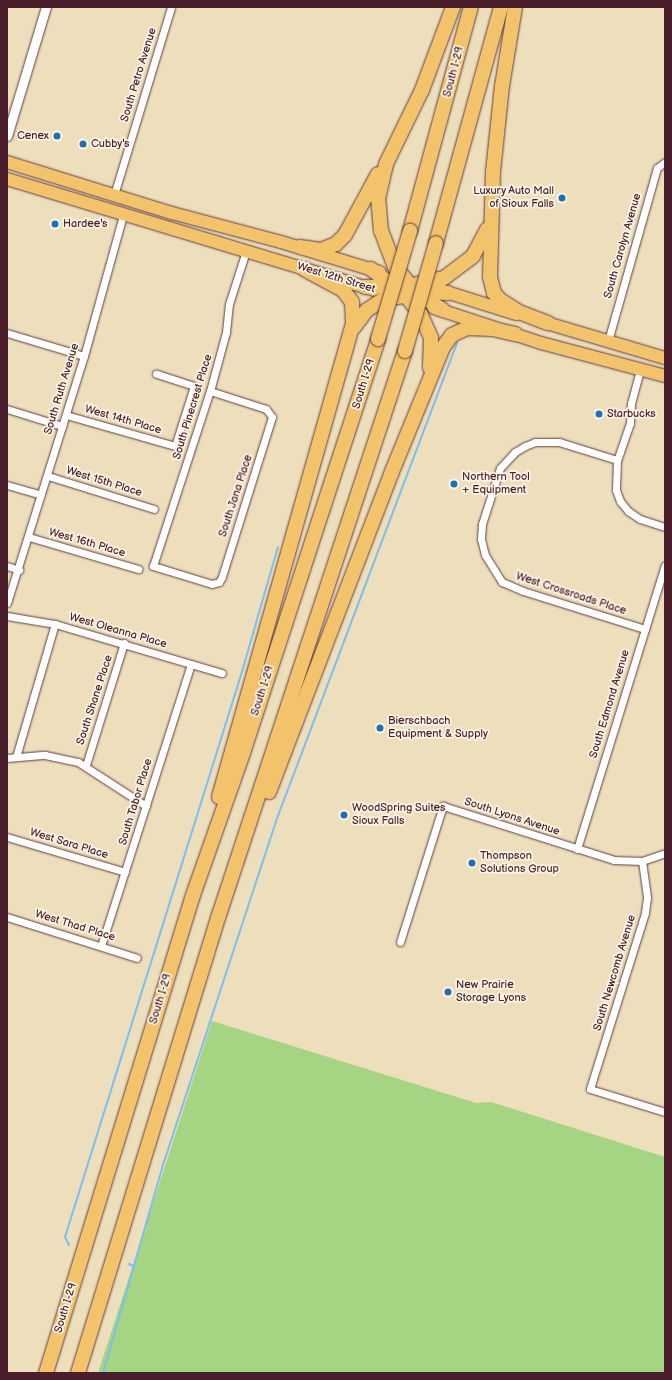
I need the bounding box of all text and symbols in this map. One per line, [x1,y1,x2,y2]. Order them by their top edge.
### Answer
street label: South Petro Avenue [118,26,160,124]
street label: South I-29 [441,45,467,99]
place label: Cenex [17,129,49,143]
marker: Cenex [52,131,62,141]
place label: Cubby's [91,137,129,151]
marker: Cubby's [78,139,88,149]
place label: Luxury Auto Mall of Sioux Falls [472,185,554,211]
street label: South Carolyn Avenue [602,192,644,300]
marker: Luxury Auto Mall of Sioux Falls [557,193,567,203]
place label: Hardee's [63,217,108,231]
marker: Hardee's [50,219,60,229]
street label: West 12th Street [295,260,377,296]
street label: South Ruth Avenue [42,342,82,436]
street label: South Pinecrest Place [171,353,215,461]
street label: South I-29 [350,357,378,411]
street label: West 14th Place [83,403,163,437]
place label: Starbucks [607,407,656,421]
marker: Starbucks [594,409,604,419]
street label: South Jana Place [216,453,256,539]
street label: West 15th Place [64,464,144,500]
place label: Northern Tool + Equipment [462,471,530,497]
marker: Northern Tool + Equipment [449,479,459,489]
street label: West 16th Place [47,526,127,560]
street label: West Crossroads Place [514,570,628,618]
street label: West Oleanna Place [68,611,168,651]
street label: South Edmond Avenue [587,648,633,760]
street label: South Shane Place [74,653,116,747]
street label: South I-29 [249,664,277,718]
place label: Bierschbach Equipment & Supply [388,715,488,741]
marker: Bierschbach Equipment & Supply [375,723,385,733]
street label: South Tabor Place [116,757,156,847]
street label: South Lyons Avenue [463,795,561,839]
place label: WoodSpring Suites Sioux Falls [352,802,446,828]
marker: WoodSpring Suites Sioux Falls [339,810,349,820]
street label: West Sara Place [28,826,110,862]
place label: Thompson Solutions Group [480,850,559,876]
marker: Thompson Solutions Group [467,858,477,868]
street label: West Thad Place [33,907,117,945]
street label: South Newcomb Avenue [591,913,639,1033]
street label: South I-29 [147,972,175,1026]
place label: New Prairie Storage Lyons [456,979,526,1005]
marker: New Prairie Storage Lyons [443,987,453,997]
street label: South I-29 [52,1281,80,1335]

